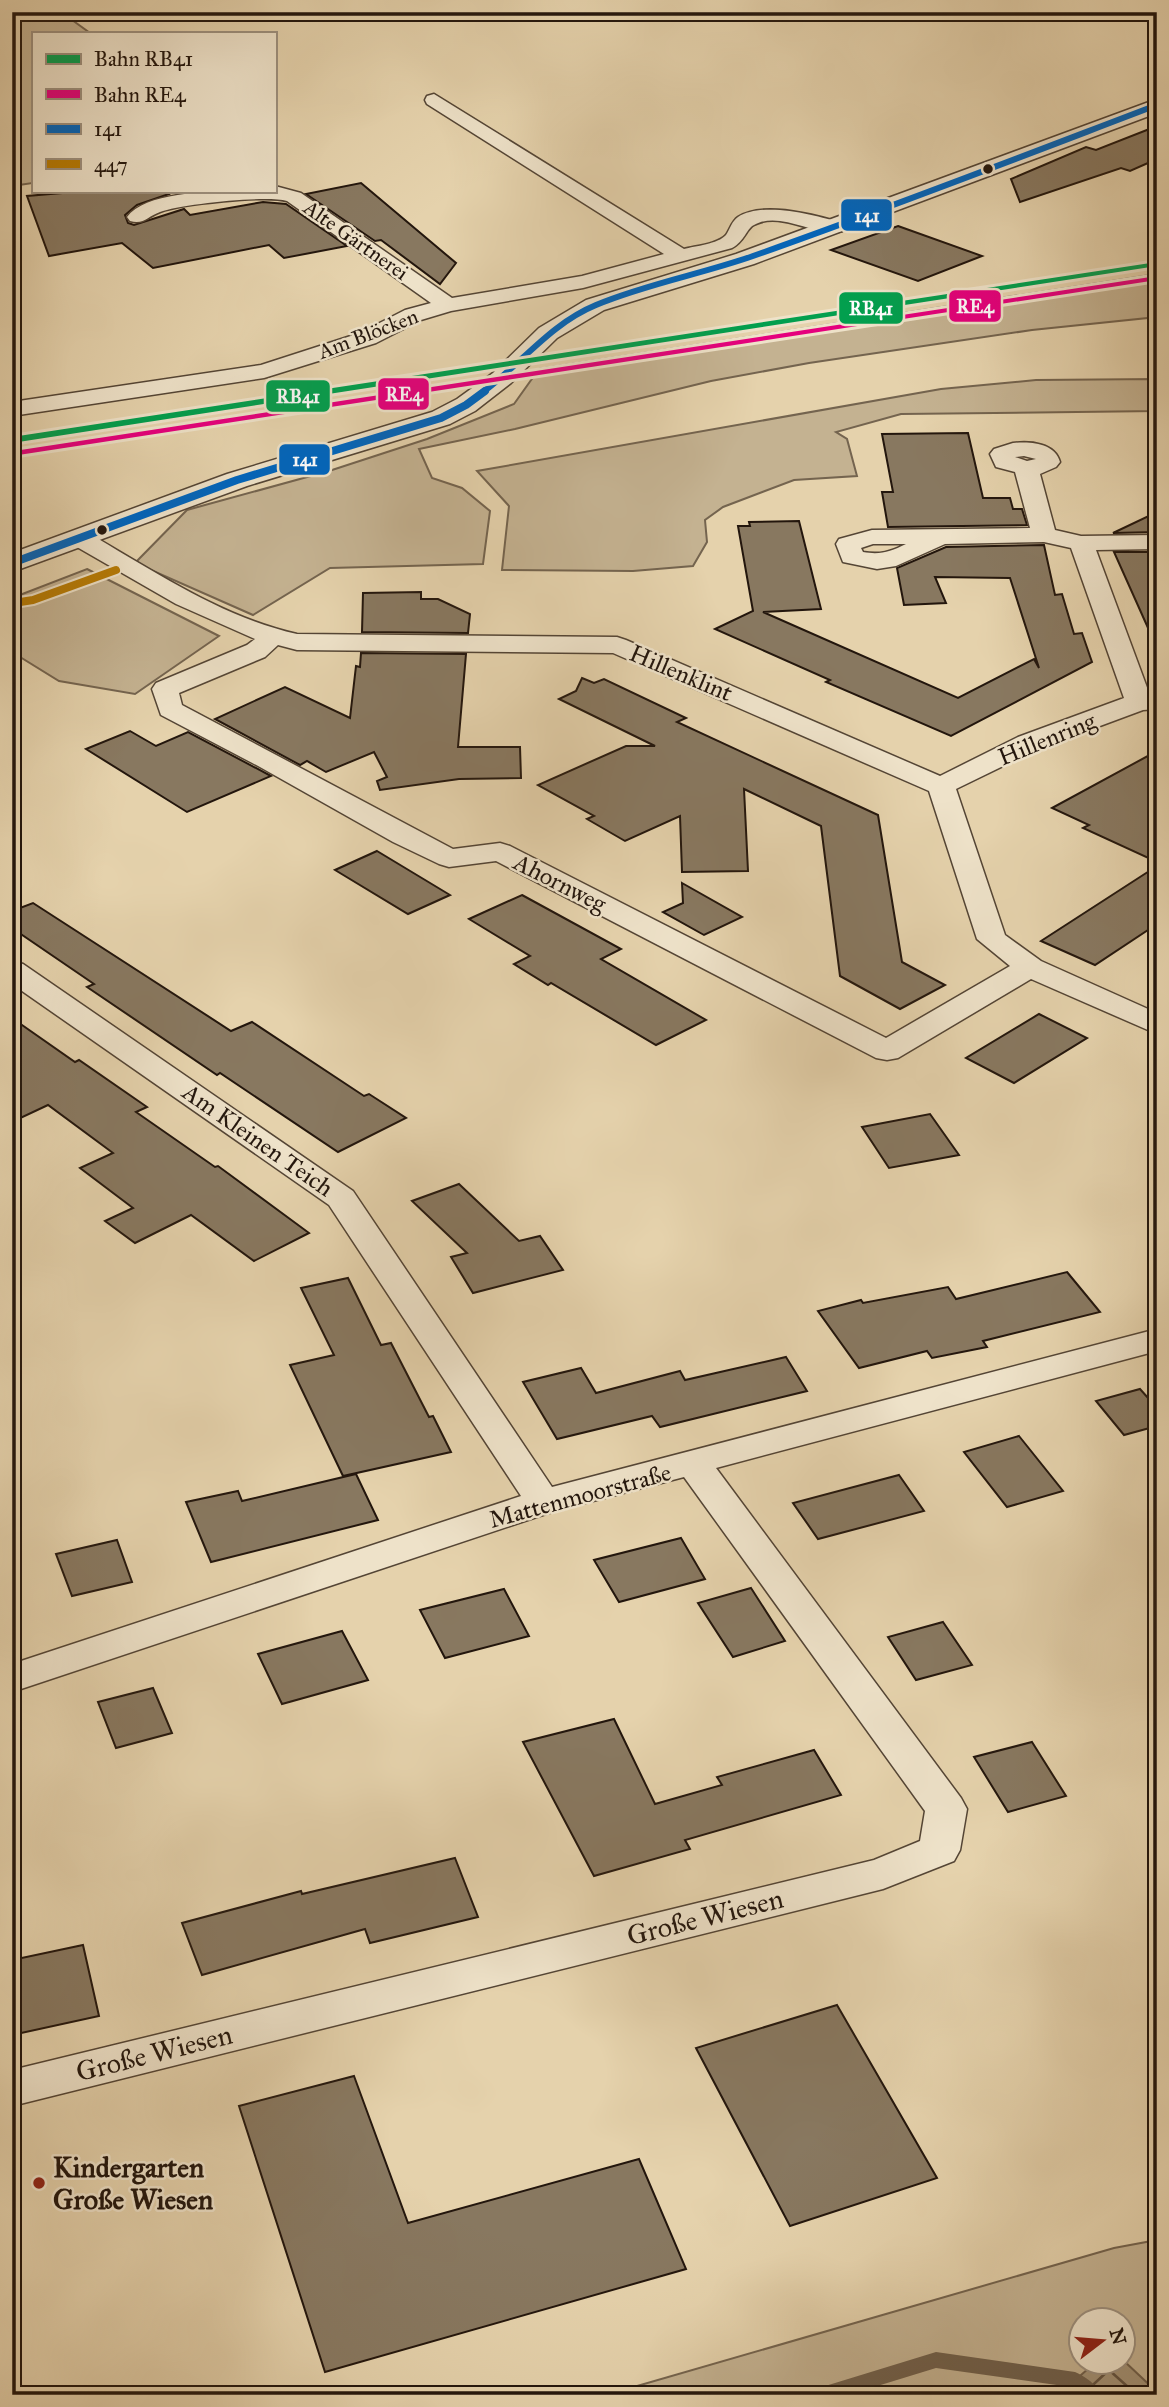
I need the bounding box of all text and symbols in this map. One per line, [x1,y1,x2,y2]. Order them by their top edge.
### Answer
legend [32,32,276,192]
text: Bahn RB41 [94,46,193,72]
text: Bahn RE4 [94,82,187,108]
text: 141 [94,116,122,142]
text: 447 [94,152,128,178]
unlabelled marker [981,162,995,176]
street label: Alte Gärtnerei [298,194,414,286]
line badge: 141 [840,198,893,232]
text: 141 [854,204,880,228]
line badge: RE4 [948,289,1002,323]
line badge: RB41 [838,291,904,325]
text: RE4 [956,295,995,319]
text: RB41 [849,297,894,321]
street label: Am Blöcken [313,303,422,365]
line badge: RE4 [377,377,430,411]
line badge: RB41 [265,379,331,413]
text: RE4 [385,383,424,407]
text: RB41 [276,385,321,409]
line badge: 141 [278,443,331,476]
text: 141 [292,448,318,472]
unlabelled marker [95,523,109,537]
street label: Hillenklint [625,638,737,708]
street label: Hillenring [994,705,1101,772]
street label: Ahornweg [508,846,612,919]
street label: Am Kleinen Teich [176,1076,339,1203]
street label: Mattenmoorstraße [486,1457,674,1535]
street label: Große Wiesen [623,1881,787,1953]
street label: Große Wiesen [72,2017,236,2089]
place label: Kindergarten Große Wiesen [53,2150,213,2217]
marker: Kindergarten Große Wiesen [31,2175,47,2191]
north arrow [1068,2306,1138,2376]
text: N [1105,2326,1131,2347]

